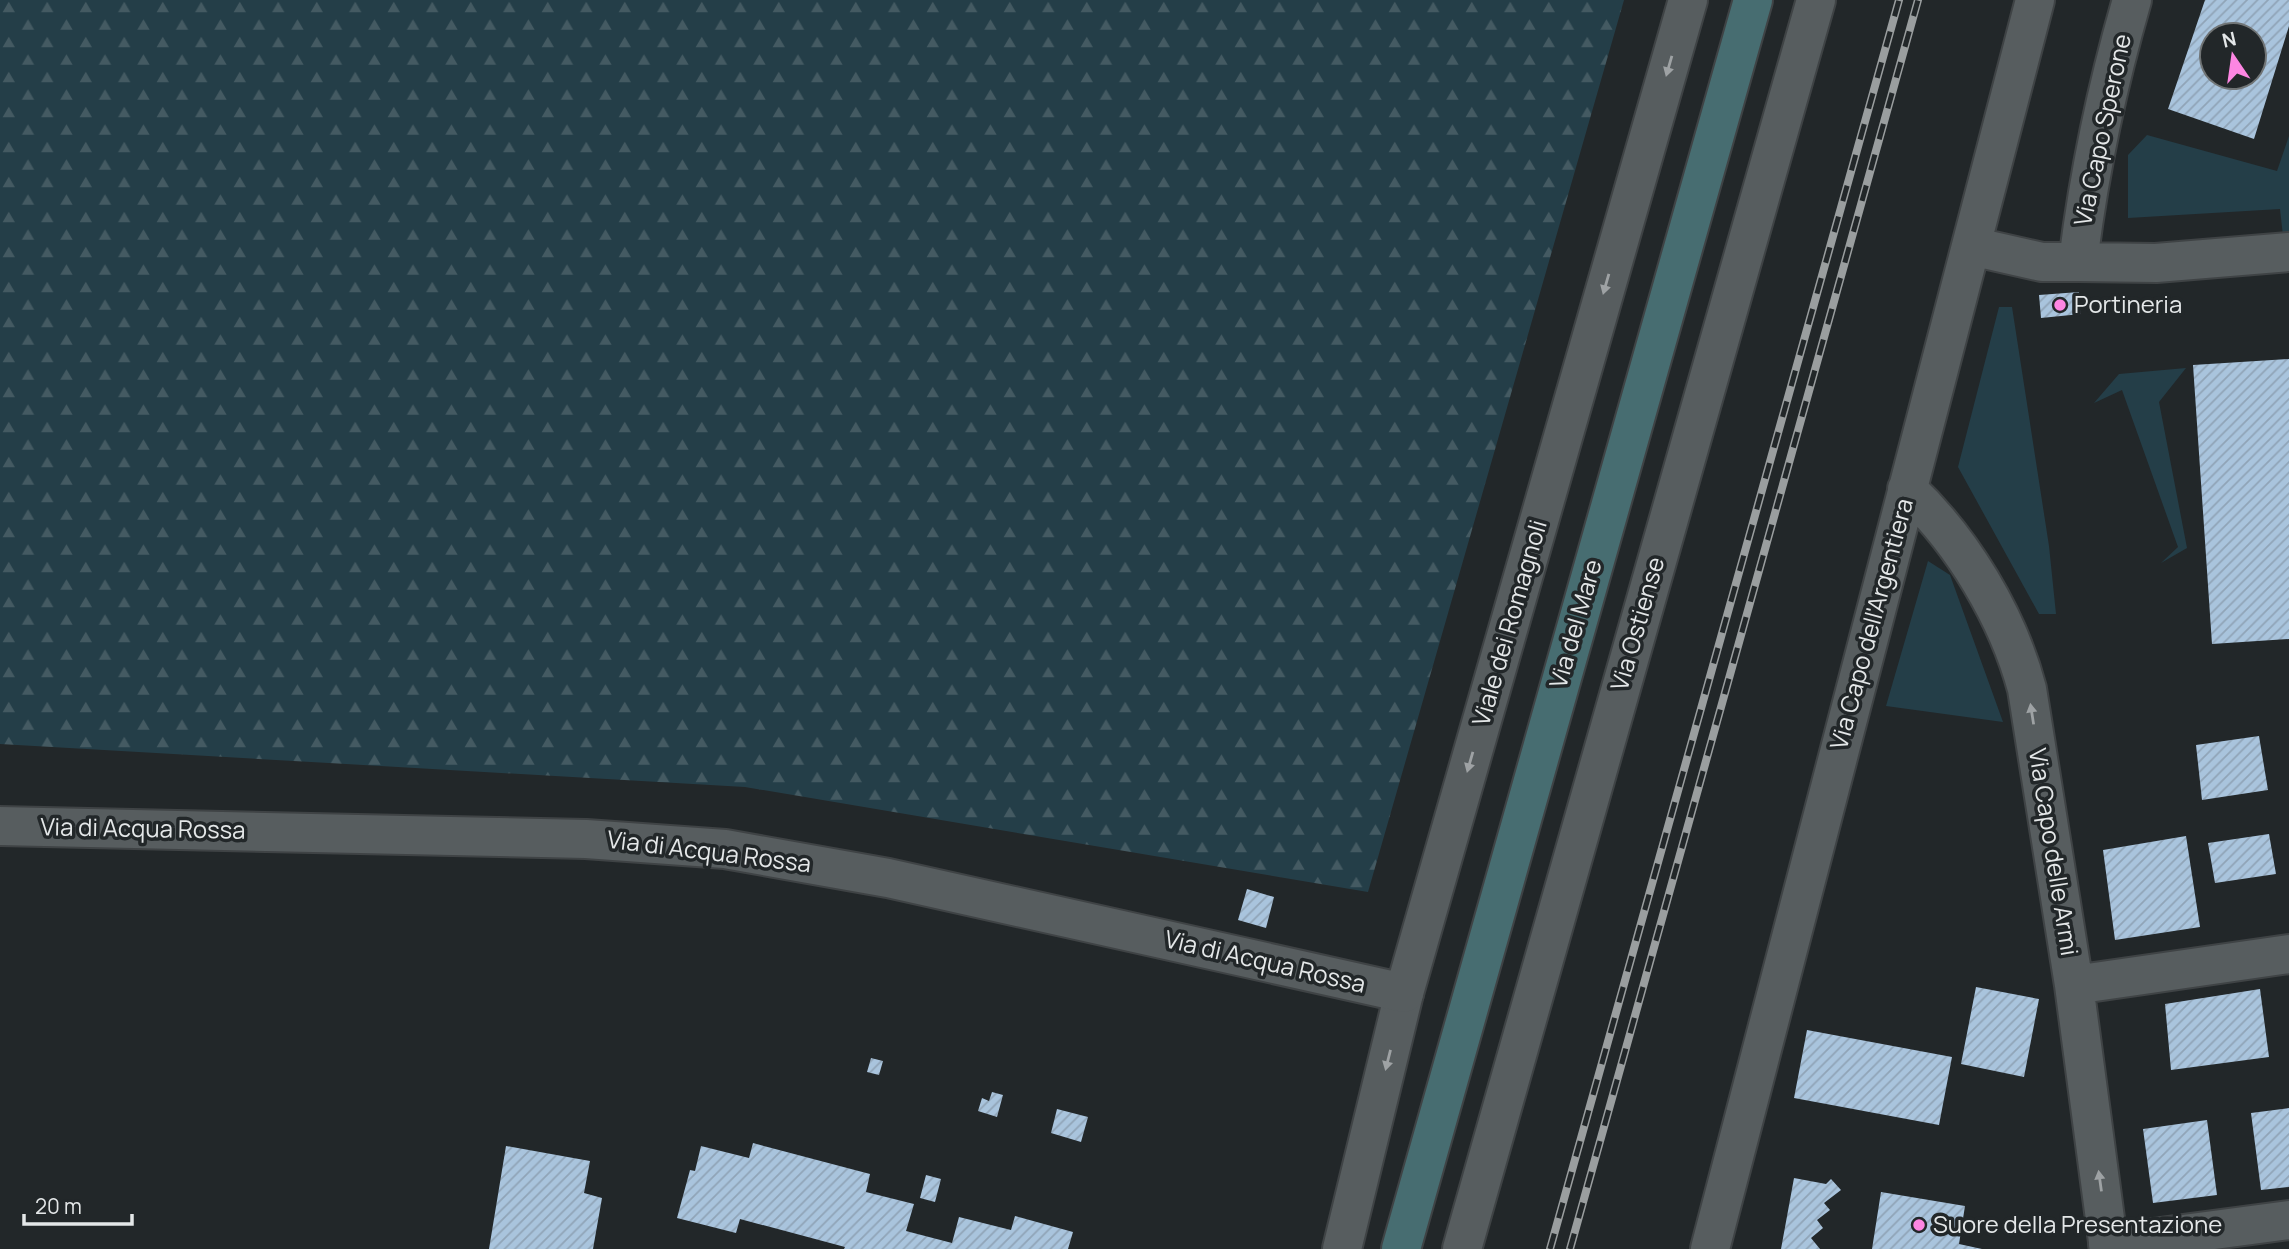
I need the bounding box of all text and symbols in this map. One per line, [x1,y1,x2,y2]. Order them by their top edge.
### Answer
north arrow [2198,21,2268,91]
text: N [2220,25,2239,54]
street label: Via Capo Sperone [2065,31,2138,229]
one-way arrow [1663,55,1674,77]
one-way arrow [1601,274,1611,295]
place label: Portineria [2074,287,2182,320]
marker: Portineria [2052,297,2068,313]
street label: Via Capo dell'Argentiera [1821,494,1920,753]
street label: Viale dei Romagnoli [1463,516,1554,729]
street label: Via Ostiense [1602,553,1671,694]
street label: Via del Mare [1540,555,1609,692]
one-way arrow [2026,703,2037,725]
street label: Via Capo delle Armi [2022,746,2087,958]
one-way arrow [1464,752,1475,774]
street label: Via di Acqua Rossa [40,809,246,846]
street label: Via di Acqua Rossa [605,822,813,879]
street label: Via di Acqua Rossa [1162,921,1369,1000]
one-way arrow [1382,1049,1393,1071]
one-way arrow [2095,1170,2106,1192]
scale bar [24,1182,133,1226]
text: 20 m [35,1192,82,1220]
place label: Suore della Presentazione [1933,1207,2222,1240]
marker: Suore della Presentazione [1911,1217,1927,1233]

